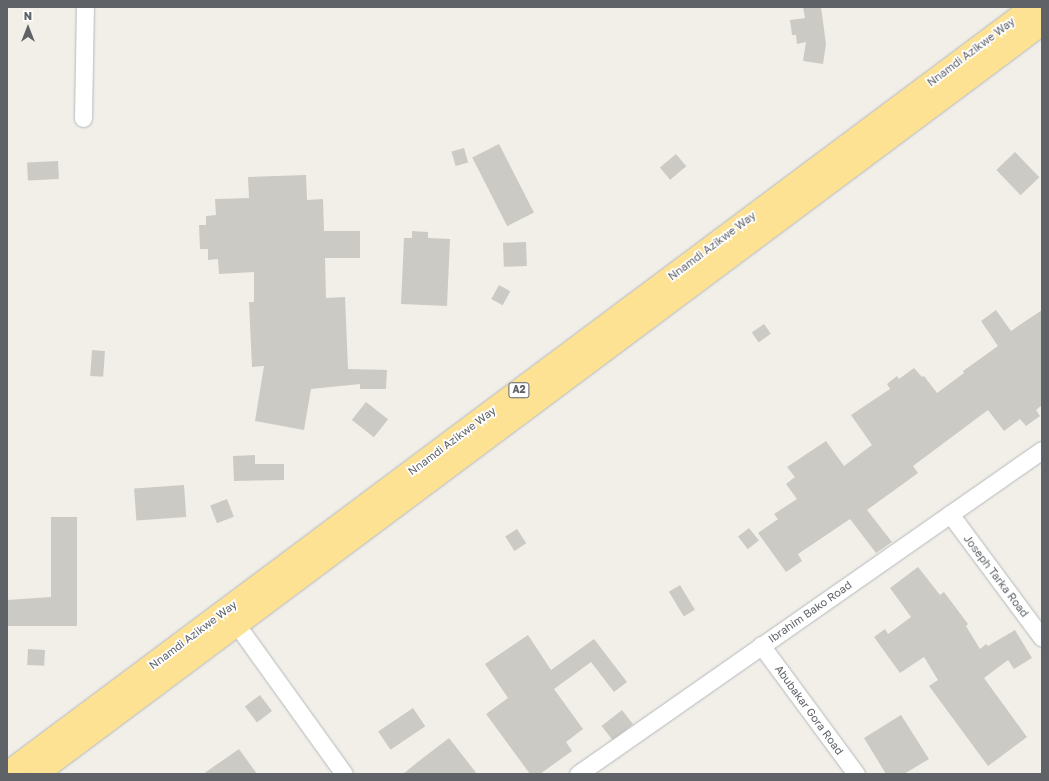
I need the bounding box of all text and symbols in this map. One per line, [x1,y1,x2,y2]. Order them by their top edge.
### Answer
north arrow [8,8,48,48]
text: N [24,9,32,22]
street label: Nnamdi Azikwe Way [925,15,1017,89]
street label: Nnamdi Azikwe Way [666,209,758,283]
road number: A2 [508,382,530,398]
street label: Nnamdi Azikwe Way [406,404,498,478]
street label: Joseph Tarka Road [961,532,1031,620]
street label: Ibrahim Bako Road [766,578,854,646]
street label: Nnamdi Azikwe Way [147,598,239,672]
street label: Abubakar Gora Road [772,663,846,757]

